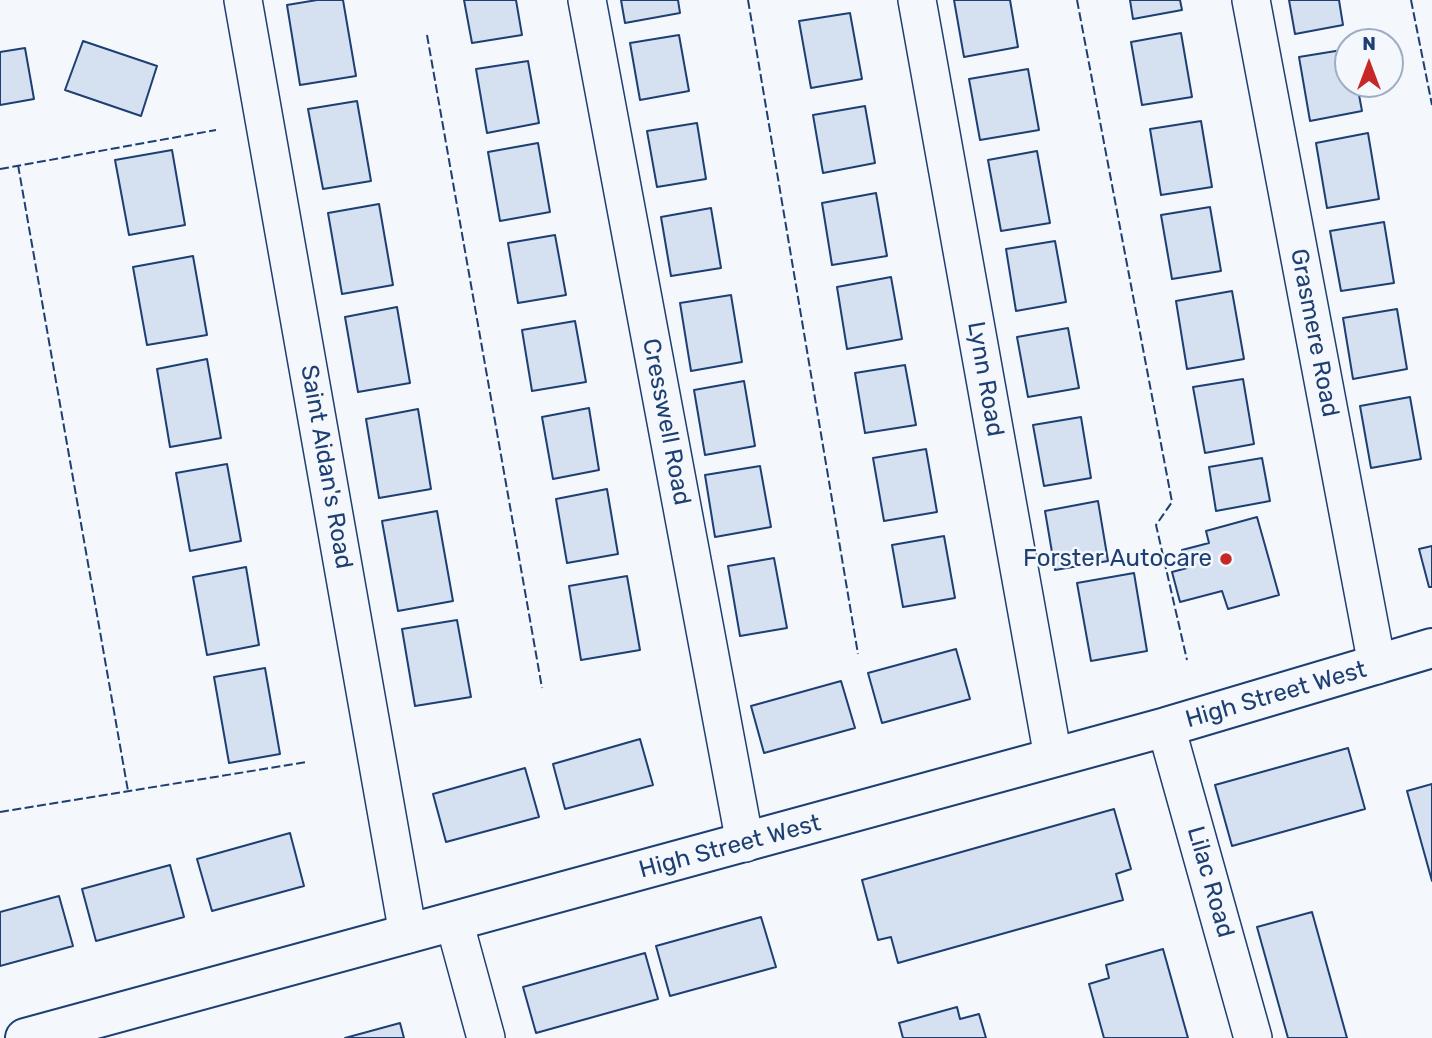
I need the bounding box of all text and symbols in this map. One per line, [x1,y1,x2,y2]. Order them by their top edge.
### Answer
north arrow [1334,28,1404,98]
text: N [1362,32,1376,55]
street label: Grasmere Road [1284,247,1344,419]
street label: Lynn Road [961,319,1009,439]
street label: Cresswell Road [636,336,696,508]
street label: Saint Aidan's Road [294,363,358,571]
place label: Forster Autocare [1023,545,1212,573]
marker: Forster Autocare [1218,551,1234,567]
street label: High Street West [1182,655,1370,735]
street label: High Street West [636,809,824,885]
street label: Lilac Road [1180,823,1240,941]

